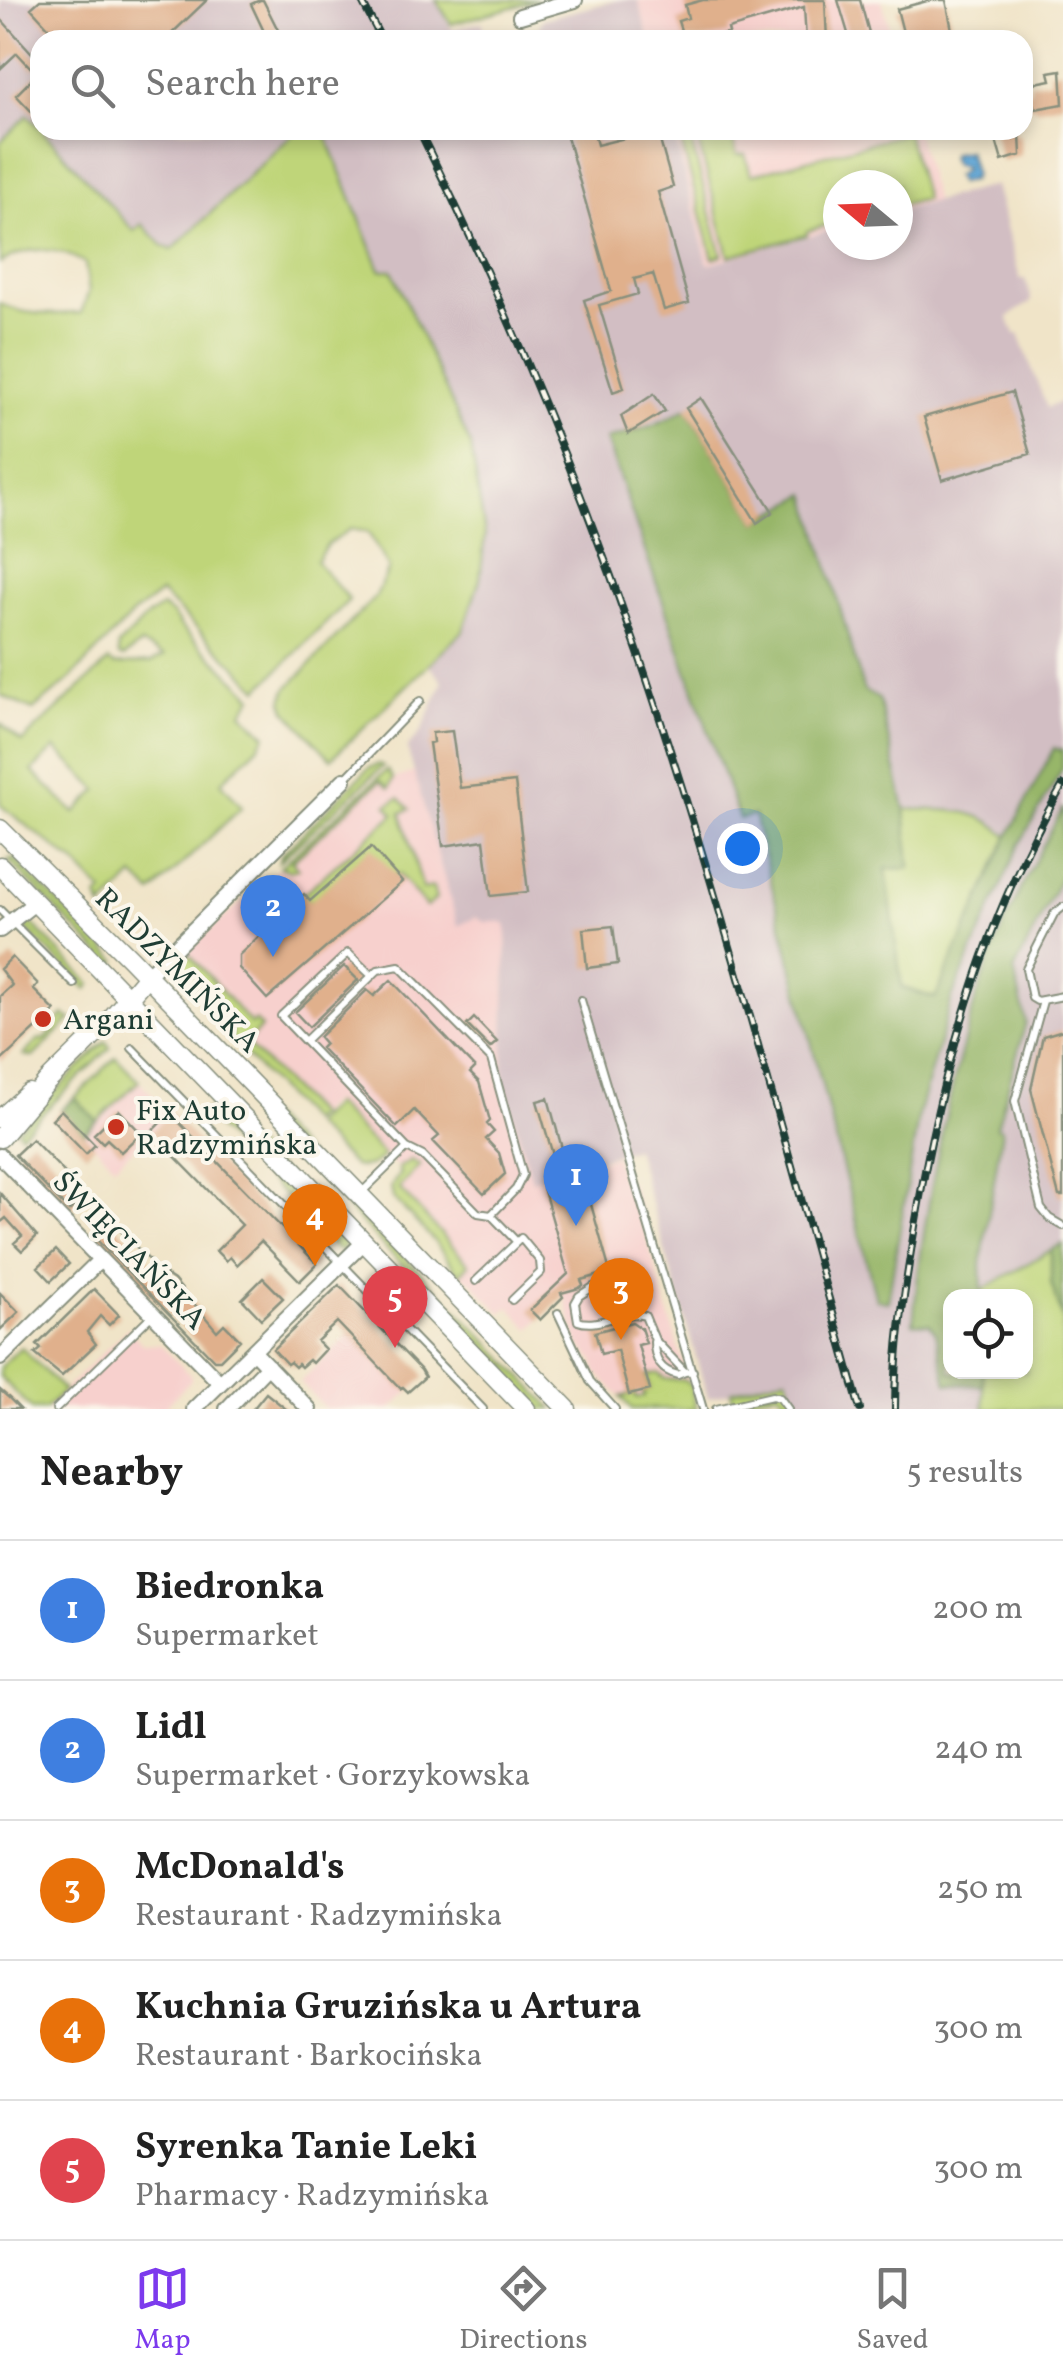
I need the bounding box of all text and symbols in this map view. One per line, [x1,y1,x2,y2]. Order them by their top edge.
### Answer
search box [30,30,1033,140]
icon: search [65,58,120,113]
text: Search here [145,59,340,112]
north arrow [823,170,913,260]
your location [717,823,768,874]
pin: 2 [240,874,306,957]
street label: RADZYMIŃSKA [85,879,269,1063]
place label: Argani [63,1000,154,1042]
marker: Argani [32,1008,54,1030]
place label: Fix Auto Radzymińska [136,1091,317,1167]
marker: Fix Auto Radzymińska [105,1116,127,1138]
pin: 1 [544,1144,608,1226]
street label: ŚWIĘCIAŃSKA [42,1163,215,1340]
pin: 4 [282,1184,348,1266]
pin: 3 [588,1258,654,1340]
pin: 5 [362,1266,428,1348]
map controls [943,1289,1033,1379]
button: locate [943,1289,1033,1379]
text: Nearby [40,1445,183,1504]
text: 5 results [906,1452,1023,1496]
text: Biedronka [135,1562,324,1615]
text: 1 [66,1588,79,1632]
text: 200 m [932,1588,1023,1632]
text: Supermarket [135,1615,319,1659]
text: Lidl [135,1702,207,1755]
text: 2 [64,1728,81,1772]
text: 240 m [934,1728,1023,1772]
text: Supermarket · Gorzykowska [135,1755,530,1799]
text: McDonald's [135,1842,345,1895]
text: 3 [64,1868,81,1912]
text: 250 m [937,1868,1023,1912]
text: Restaurant · Radzymińska [135,1895,502,1939]
text: Kuchnia Gruzińska u Artura [135,1982,642,2035]
text: 4 [63,2008,82,2052]
text: 300 m [933,2008,1023,2052]
text: Restaurant · Barkocińska [135,2035,482,2079]
text: Syrenka Tanie Leki [135,2122,477,2175]
text: 5 [65,2148,80,2192]
text: 300 m [933,2148,1023,2192]
text: Pharmacy · Radzymińska [135,2175,489,2219]
tab: Map [134,2261,190,2360]
tab: Directions [459,2261,588,2360]
tab: Saved [856,2261,929,2360]

